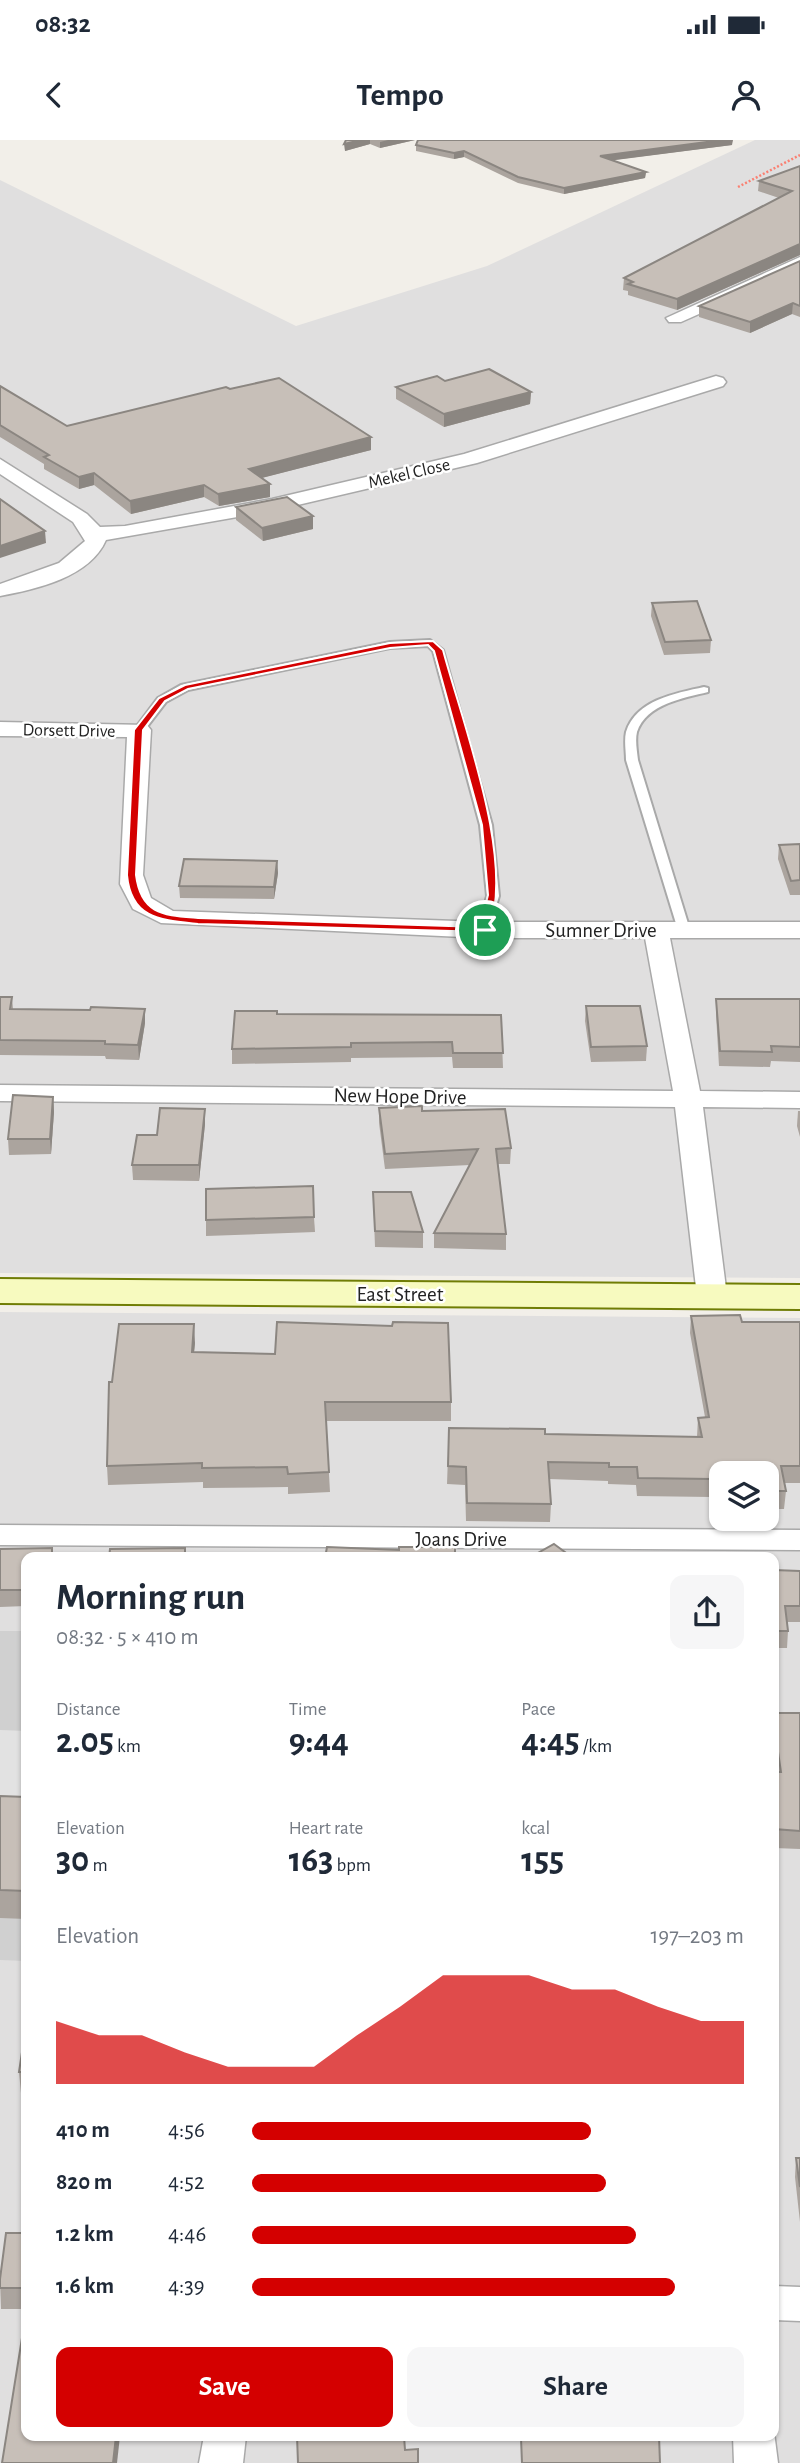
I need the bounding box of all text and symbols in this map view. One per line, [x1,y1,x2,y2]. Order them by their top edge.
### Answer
text: 08:32 [35,11,91,37]
icon: back [35,76,73,114]
icon: person [727,76,765,114]
text: Tempo [356,79,444,111]
street label: Mekel Close [367,456,452,492]
street label: Dorsett Drive [22,721,116,741]
pin [455,900,515,960]
icon: arrive [466,911,504,949]
street label: Sumner Drive [545,920,657,941]
street label: New Hope Drive [333,1085,467,1108]
street label: East Street [357,1284,444,1305]
map controls [709,1461,779,1531]
button: layers [709,1461,779,1531]
street label: Joans Drive [415,1529,507,1550]
button: share [670,1575,744,1649]
text: Morning run [56,1579,245,1617]
text: 08:32 · 5 × 410 m [56,1626,199,1649]
text: Distance [56,1700,120,1719]
text: Time [289,1700,327,1719]
text: Pace [521,1700,556,1719]
text: 2.05 [56,1724,114,1759]
text: 9:44 [289,1724,349,1759]
text: 4:45 [521,1724,580,1759]
text: km [114,1737,141,1756]
text: /km [580,1737,612,1756]
text: Elevation [56,1819,125,1838]
text: Heart rate [289,1819,363,1838]
text: kcal [521,1819,550,1838]
text: 30 [56,1843,89,1878]
text: 163 [289,1843,333,1878]
text: 155 [521,1843,564,1878]
text: m [89,1856,108,1875]
text: bpm [333,1856,371,1875]
text: Elevation [56,1925,139,1948]
text: 197–203 m [650,1925,744,1948]
text: 410 m [56,2119,110,2142]
text: 4:56 [168,2119,205,2142]
text: 820 m [56,2171,112,2194]
text: 4:52 [168,2171,204,2194]
text: 1.2 km [56,2223,114,2246]
text: 4:46 [168,2223,206,2246]
text: 1.6 km [56,2275,114,2298]
text: 4:39 [168,2275,205,2298]
button: Save [56,2347,393,2427]
button: Share [407,2347,744,2427]

